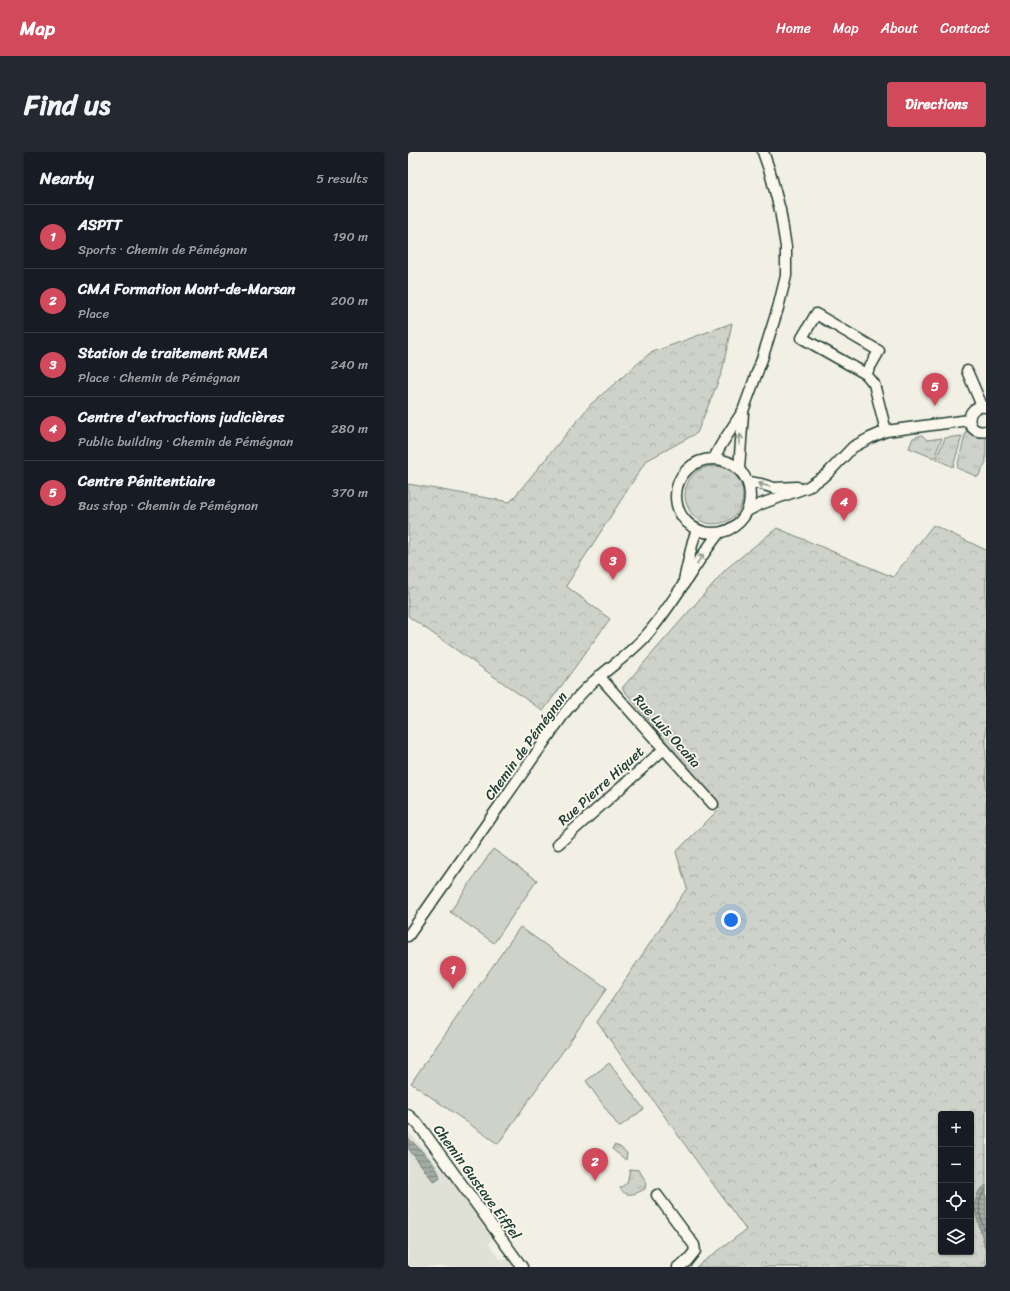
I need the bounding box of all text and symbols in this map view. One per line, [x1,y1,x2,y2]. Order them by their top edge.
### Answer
text: Map [20,12,55,45]
text: Home [776,16,811,41]
text: Map [833,16,859,41]
text: About [881,16,918,41]
text: Contact [940,16,990,41]
text: Find us [24,80,111,129]
button: Directions [887,82,986,127]
text: Nearby [40,163,94,193]
text: 5 results [316,167,368,190]
text: ASPTT [78,212,122,238]
text: 1 [50,225,56,248]
text: 190 m [333,225,368,248]
text: Sports · Chemin de Pémégnan [78,238,247,261]
text: CMA Formation Mont-de-Marsan [78,276,295,302]
text: 2 [49,289,57,312]
text: 200 m [331,289,368,312]
text: Place [78,302,109,325]
text: Station de traitement RMEA [78,340,268,366]
text: 3 [49,353,57,376]
text: 240 m [331,353,368,376]
text: Place · Chemin de Pémégnan [78,366,240,389]
pin: 5 [922,373,948,406]
text: Centre d'extractions judicières [78,404,284,430]
text: 4 [49,417,57,440]
text: 280 m [331,417,368,440]
text: Public building · Chemin de Pémégnan [78,430,293,453]
one-way arrow [736,434,744,447]
text: Centre Pénitentiaire [78,468,215,494]
text: 5 [49,481,57,504]
text: 370 m [332,481,368,504]
one-way arrow [758,481,771,488]
pin: 4 [831,488,857,521]
text: Bus stop · Chemin de Pémégnan [78,494,258,517]
pin: 3 [600,547,626,580]
one-way arrow [696,554,704,565]
street label: Chemin de Pémégnan [478,686,575,806]
street label: Rue Luis Ocaña [627,688,707,774]
street label: Rue Pierre Hiquet [552,740,650,832]
your location [721,910,741,930]
pin: 1 [440,956,466,989]
map controls [938,1111,974,1255]
button: + [938,1111,974,1147]
street label: Chemin Gustave Eiffel [426,1119,528,1246]
button: − [938,1147,974,1183]
pin: 2 [582,1148,608,1181]
button: locate [938,1183,974,1219]
button: layers [938,1219,974,1255]

